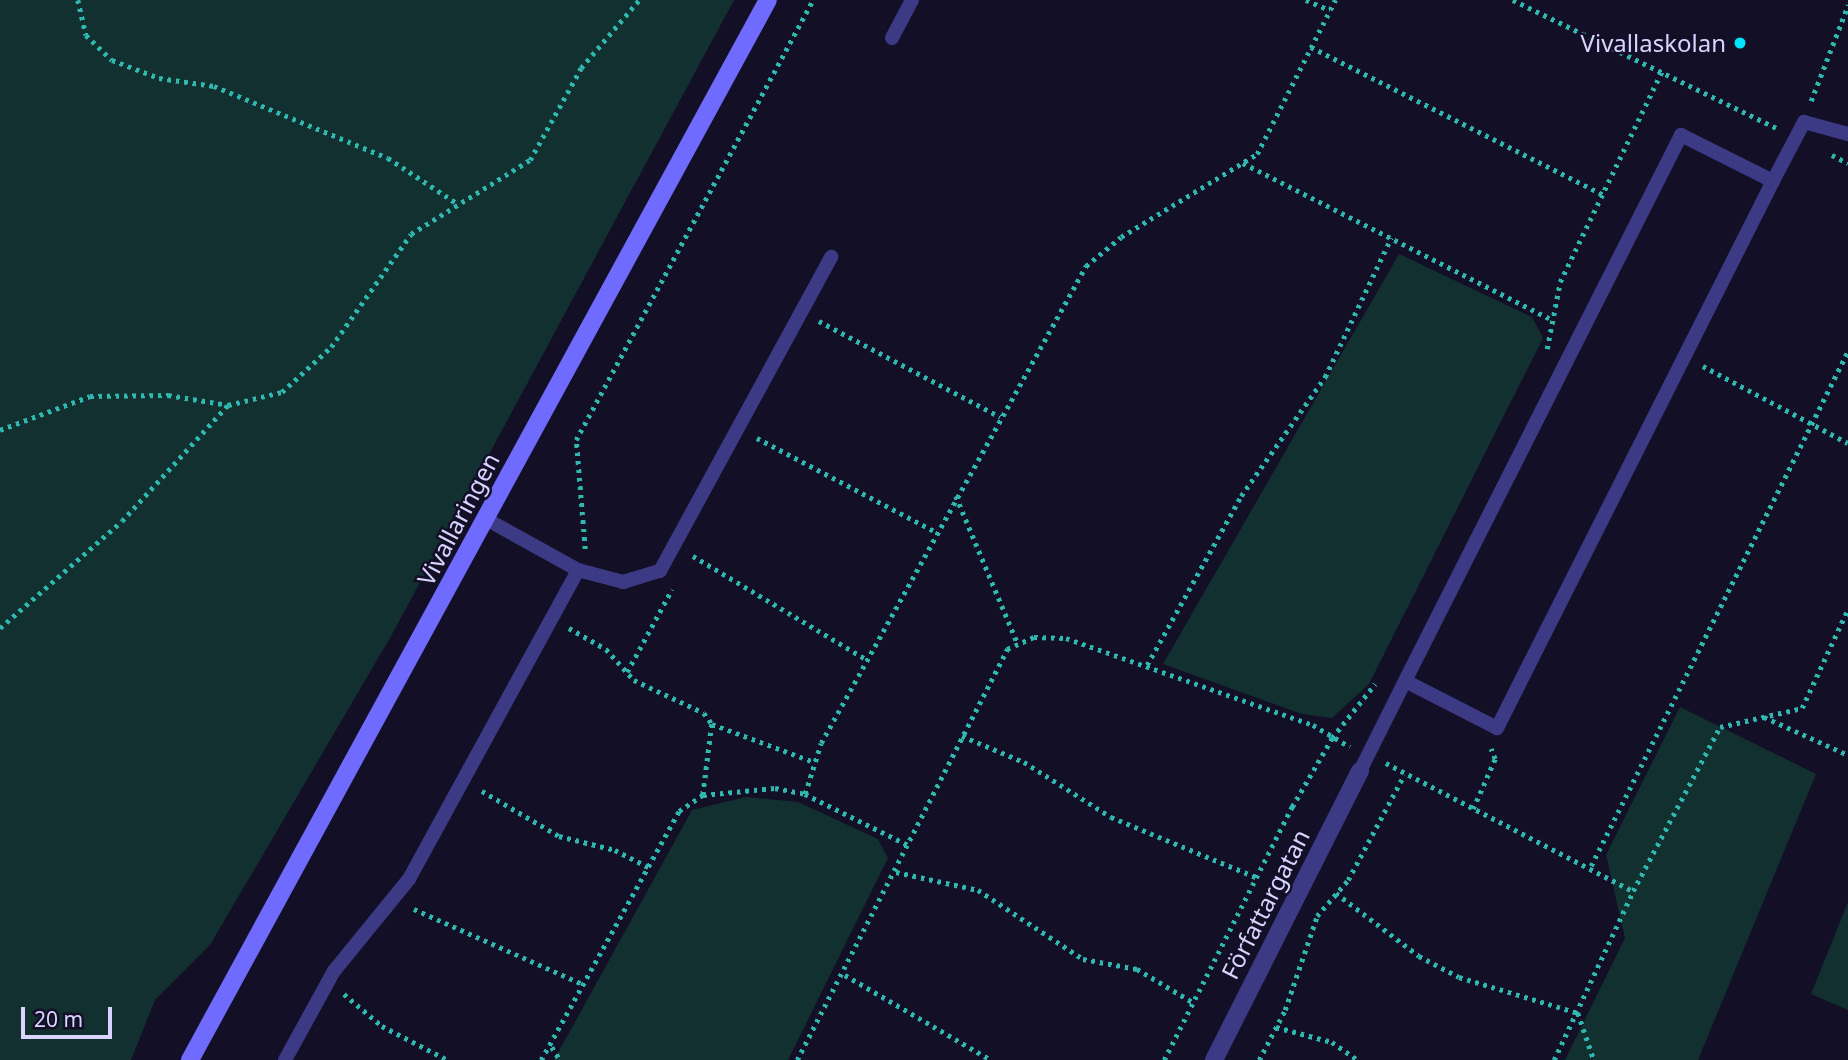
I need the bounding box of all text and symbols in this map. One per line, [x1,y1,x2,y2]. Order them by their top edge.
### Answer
place label: Vivallaskolan [1581,29,1726,57]
marker: Vivallaskolan [1732,35,1748,51]
street label: Vivallaringen [411,448,505,590]
street label: Författargatan [1215,824,1315,984]
scale bar [24,993,116,1038]
text: 20 m [34,1005,83,1033]

